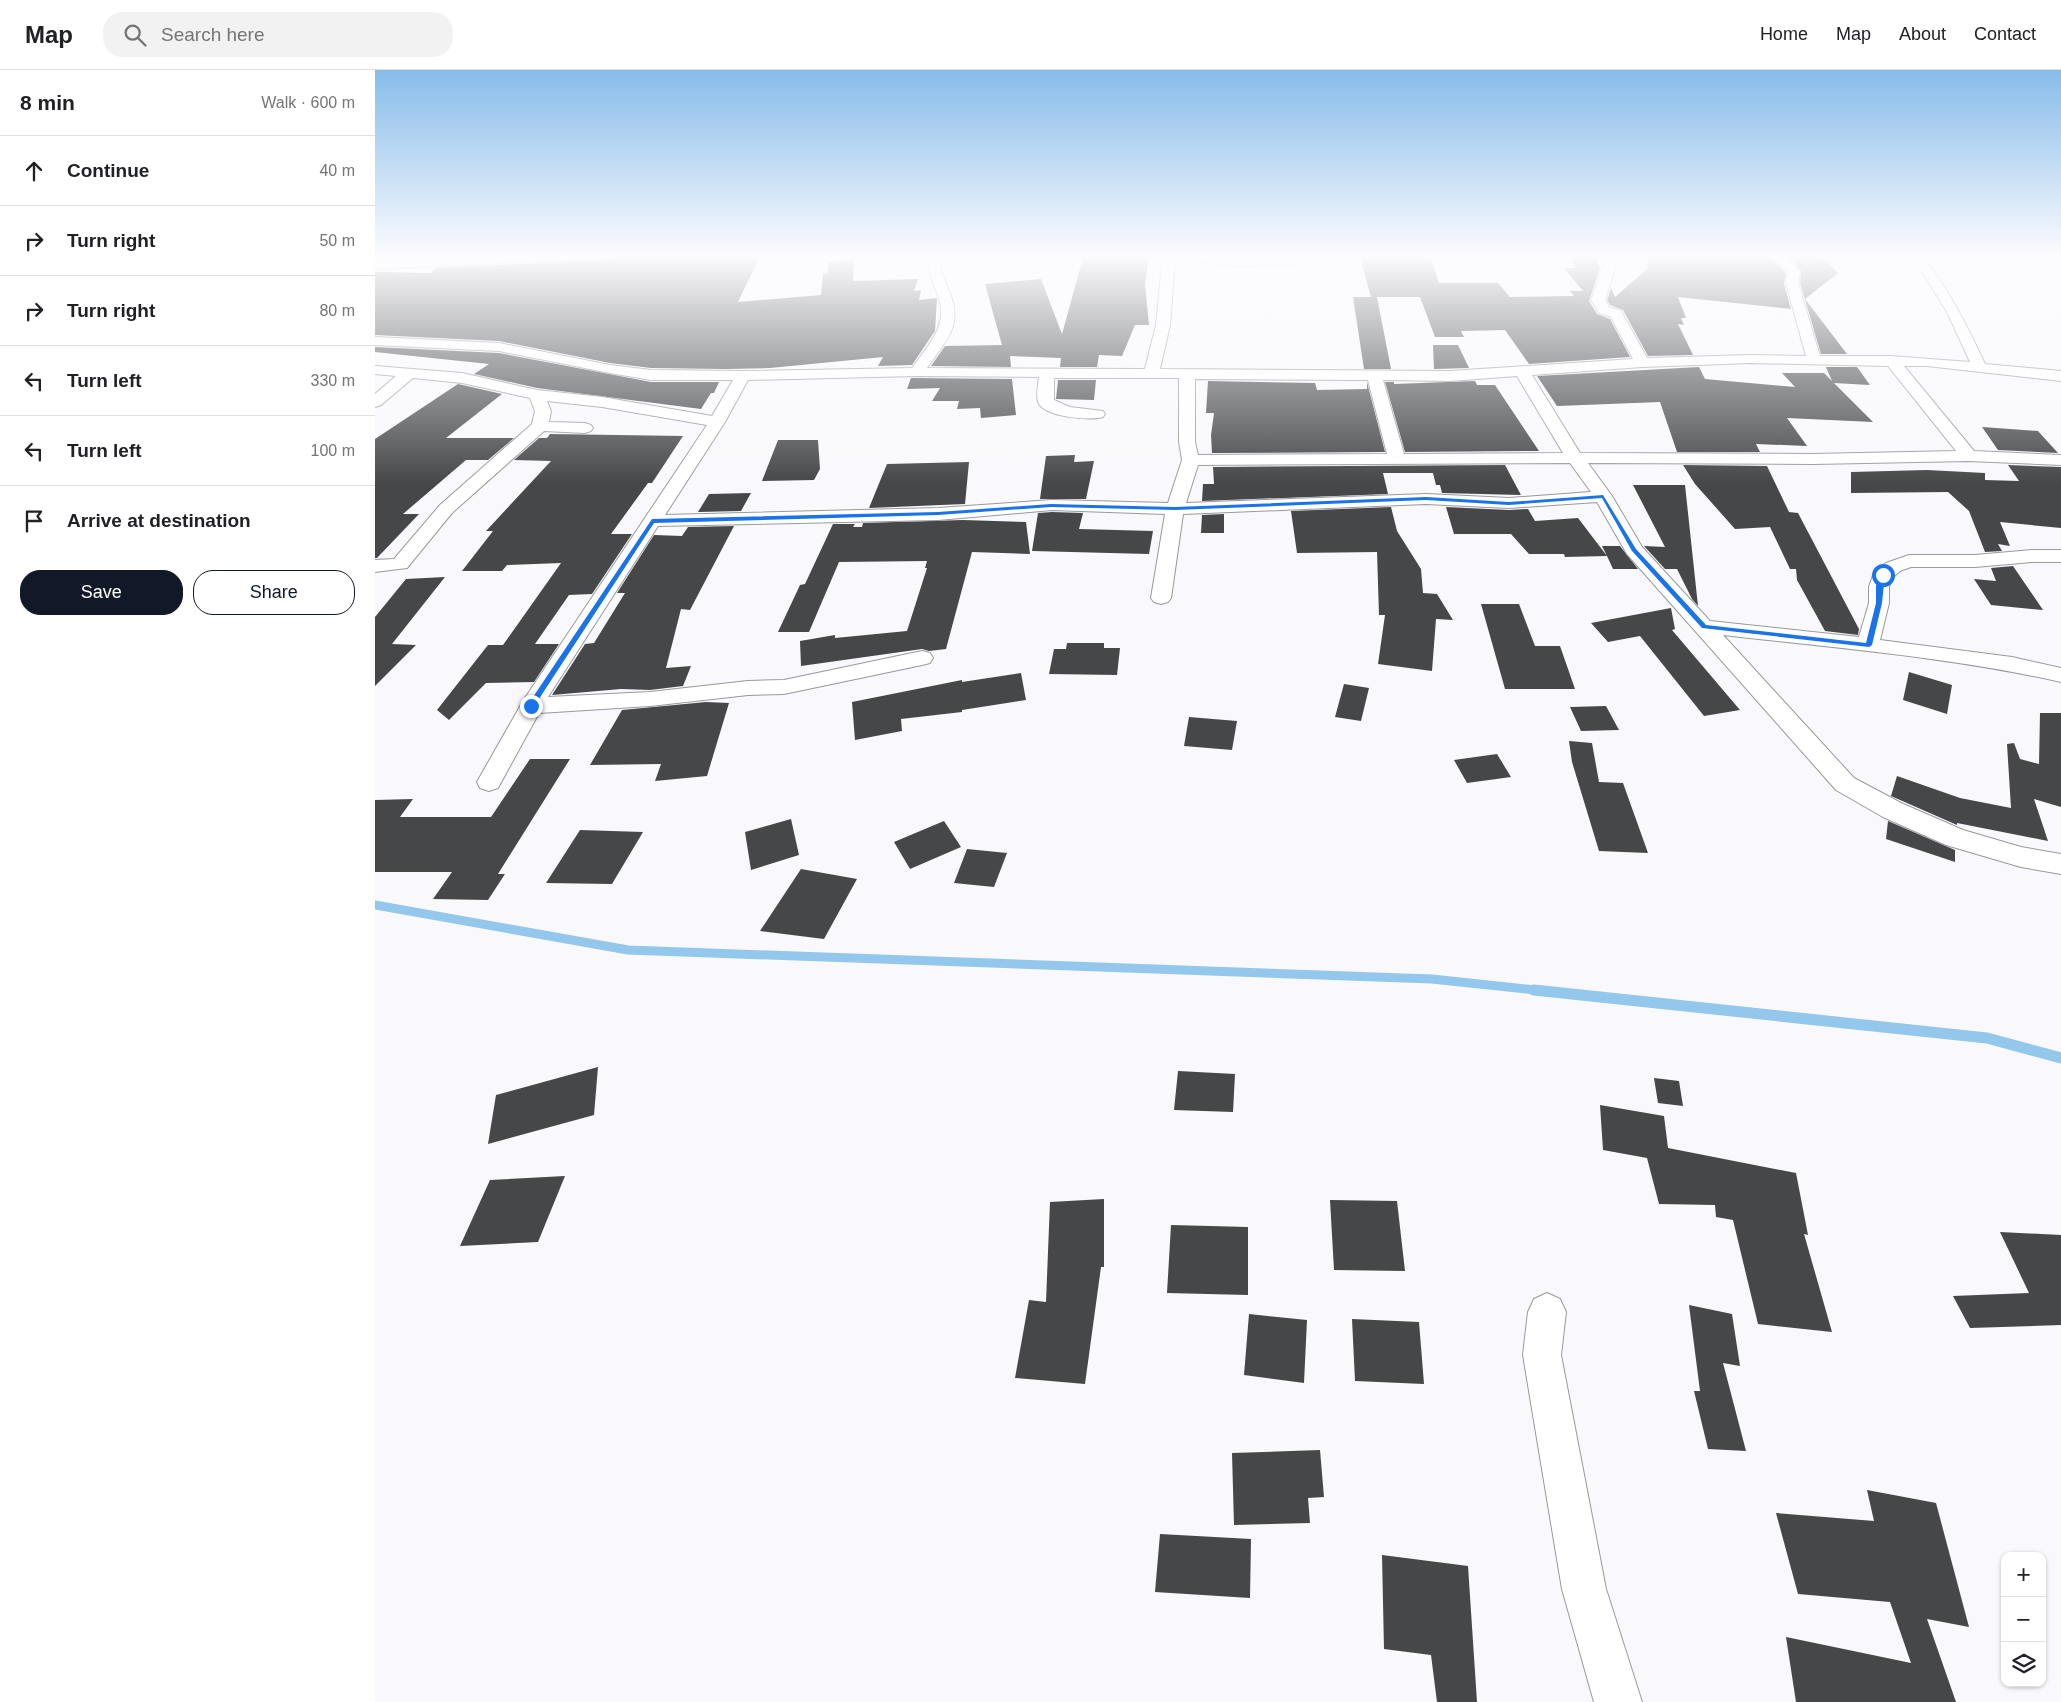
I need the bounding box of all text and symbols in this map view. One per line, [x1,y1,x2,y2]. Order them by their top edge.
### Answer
search box [103,12,453,57]
text: Map [25,21,73,48]
icon: search [121,21,149,49]
text: Search here [161,24,265,45]
text: Home [1760,24,1808,44]
text: Map [1836,24,1871,44]
text: About [1899,24,1946,44]
text: Contact [1974,24,2036,44]
text: 8 min [20,91,75,114]
text: Walk · 600 m [261,94,355,111]
icon: ahead [20,157,48,185]
text: Continue [67,160,149,181]
text: 40 m [319,162,355,179]
icon: right [20,227,48,255]
text: Turn right [67,230,155,251]
text: 50 m [319,232,355,249]
icon: right [20,297,48,325]
text: Turn right [67,300,155,321]
text: 80 m [319,302,355,319]
icon: left [20,367,48,395]
text: Turn left [67,370,142,391]
text: 330 m [311,372,355,389]
icon: left [20,437,48,465]
text: Turn left [67,440,142,461]
text: 100 m [311,442,355,459]
icon: arrive [20,507,48,535]
text: Arrive at destination [67,510,251,531]
route start [1872,564,1895,587]
button: Save [20,570,183,615]
button: Share [193,570,355,615]
route end [520,695,543,718]
map controls [2001,1552,2046,1687]
button: + [2001,1552,2046,1597]
button: − [2001,1597,2046,1642]
button: layers [2001,1642,2046,1687]

